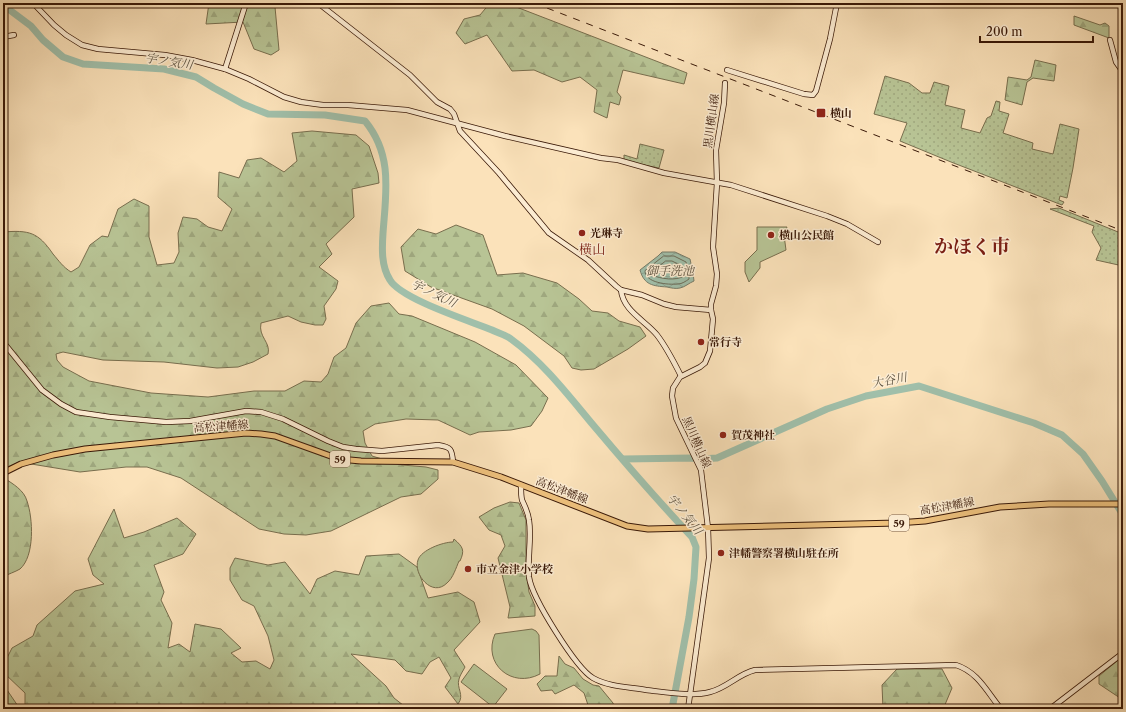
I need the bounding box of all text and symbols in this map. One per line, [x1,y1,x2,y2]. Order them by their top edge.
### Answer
scale bar [980,18,1093,44]
text: 200 m [986,24,1023,39]
water label: 宇ノ気川 [144,50,196,72]
street label: 黒川横山線 [700,93,722,149]
place label: 横山 [830,106,852,120]
marker: 横山 [815,107,827,119]
place label: 光琳寺 [590,226,623,240]
marker: 光琳寺 [577,228,587,238]
place label: 横山公民館 [779,228,834,242]
marker: 横山公民館 [766,230,776,240]
district label: かほく市 [934,235,1010,258]
district label: 横山 [579,241,605,257]
water label: 御手洗池 [646,263,696,278]
water label: 宇ノ気川 [409,276,461,311]
place label: 常行寺 [709,335,742,349]
marker: 常行寺 [696,337,706,347]
water label: 大谷川 [870,369,910,391]
street label: 黒川横山線 [679,414,715,470]
street label: 高松津幡線 [193,417,249,435]
place label: 賀茂神社 [731,428,775,442]
marker: 賀茂神社 [718,430,728,440]
road number: 59 [330,451,350,467]
street label: 高松津幡線 [534,474,590,506]
water label: 宇ノ気川 [664,491,707,539]
street label: 高松津幡線 [919,494,975,518]
road number: 59 [889,515,909,531]
place label: 津幡警察署横山駐在所 [729,546,839,560]
marker: 津幡警察署横山駐在所 [716,548,726,558]
place label: 市立金津小学校 [476,562,553,576]
marker: 市立金津小学校 [463,564,473,574]

